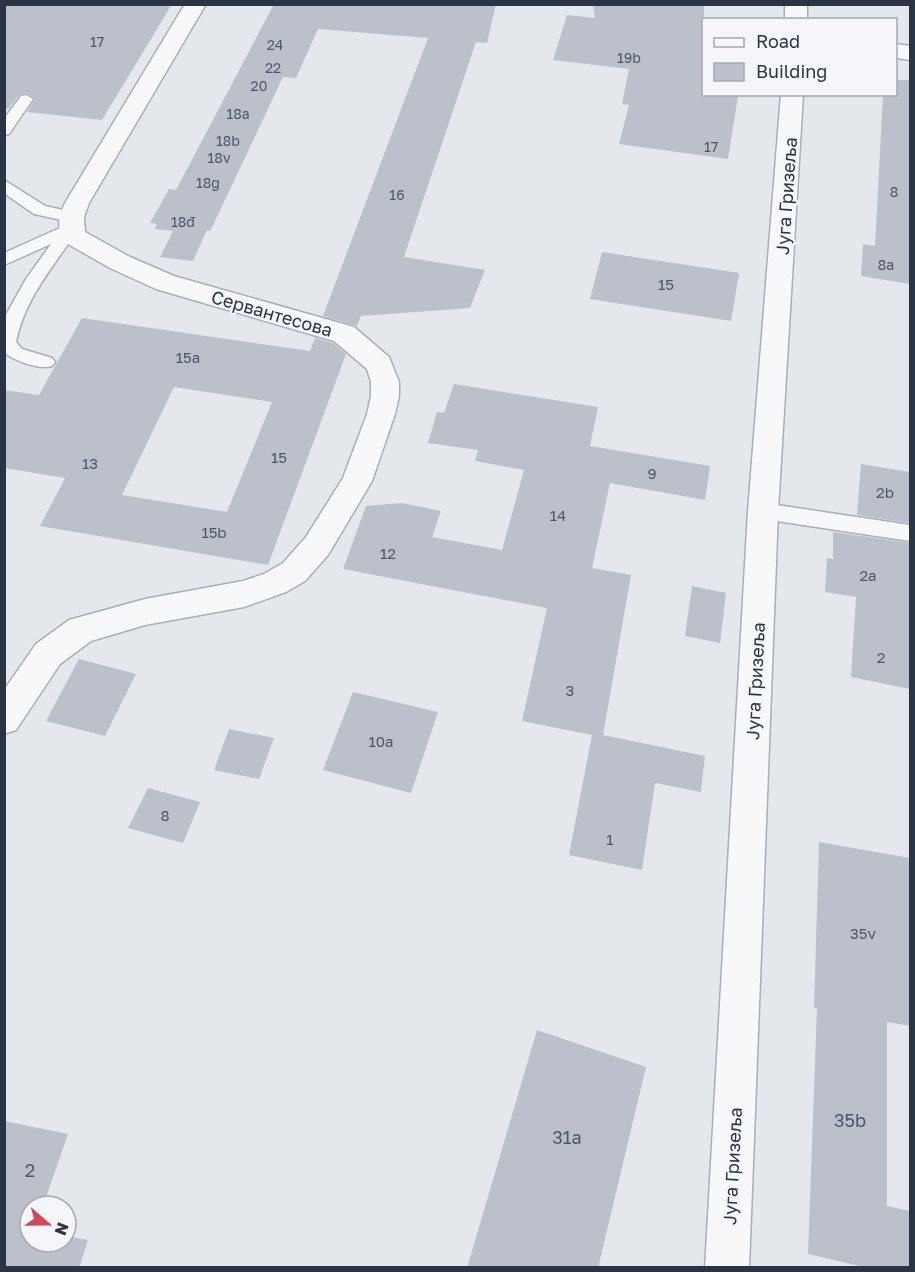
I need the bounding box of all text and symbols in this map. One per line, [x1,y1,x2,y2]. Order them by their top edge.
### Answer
legend [702,18,897,96]
text: Road [756,30,800,52]
house number: 17 [90,33,104,50]
house number: 24 [267,36,283,53]
house number: 19b [617,49,641,66]
house number: 22 [265,59,281,76]
text: Building [756,60,827,82]
house number: 20 [251,77,267,94]
house number: 18a [226,105,250,122]
house number: 18b [216,132,240,149]
street label: Југа Гризеља [771,136,801,256]
house number: 17 [704,138,718,155]
house number: 18v [207,149,231,166]
house number: 18g [196,174,220,191]
house number: 8 [890,183,898,200]
house number: 16 [389,186,405,203]
house number: 18đ [171,213,195,230]
house number: 8a [878,256,894,273]
house number: 15 [658,275,674,293]
street label: Сервантесова [209,285,335,341]
house number: 15a [176,348,200,366]
house number: 15 [271,448,287,466]
house number: 13 [82,454,98,472]
house number: 9 [647,464,657,482]
house number: 2b [876,483,894,501]
house number: 14 [550,506,566,524]
house number: 15b [201,523,227,541]
house number: 12 [380,544,396,562]
house number: 2a [859,566,877,584]
street label: Југа Гризеља [741,622,769,740]
house number: 2 [877,648,885,666]
house number: 3 [566,681,574,699]
house number: 10a [368,732,394,750]
house number: 8 [160,806,170,824]
house number: 1 [606,830,614,848]
house number: 35v [850,924,877,942]
street label: Југа Гризеља [718,1107,746,1225]
house number: 35b [834,1109,866,1131]
house number: 31a [552,1126,582,1148]
house number: 2 [25,1159,35,1181]
north arrow [18,1194,78,1254]
text: N [51,1220,74,1238]

